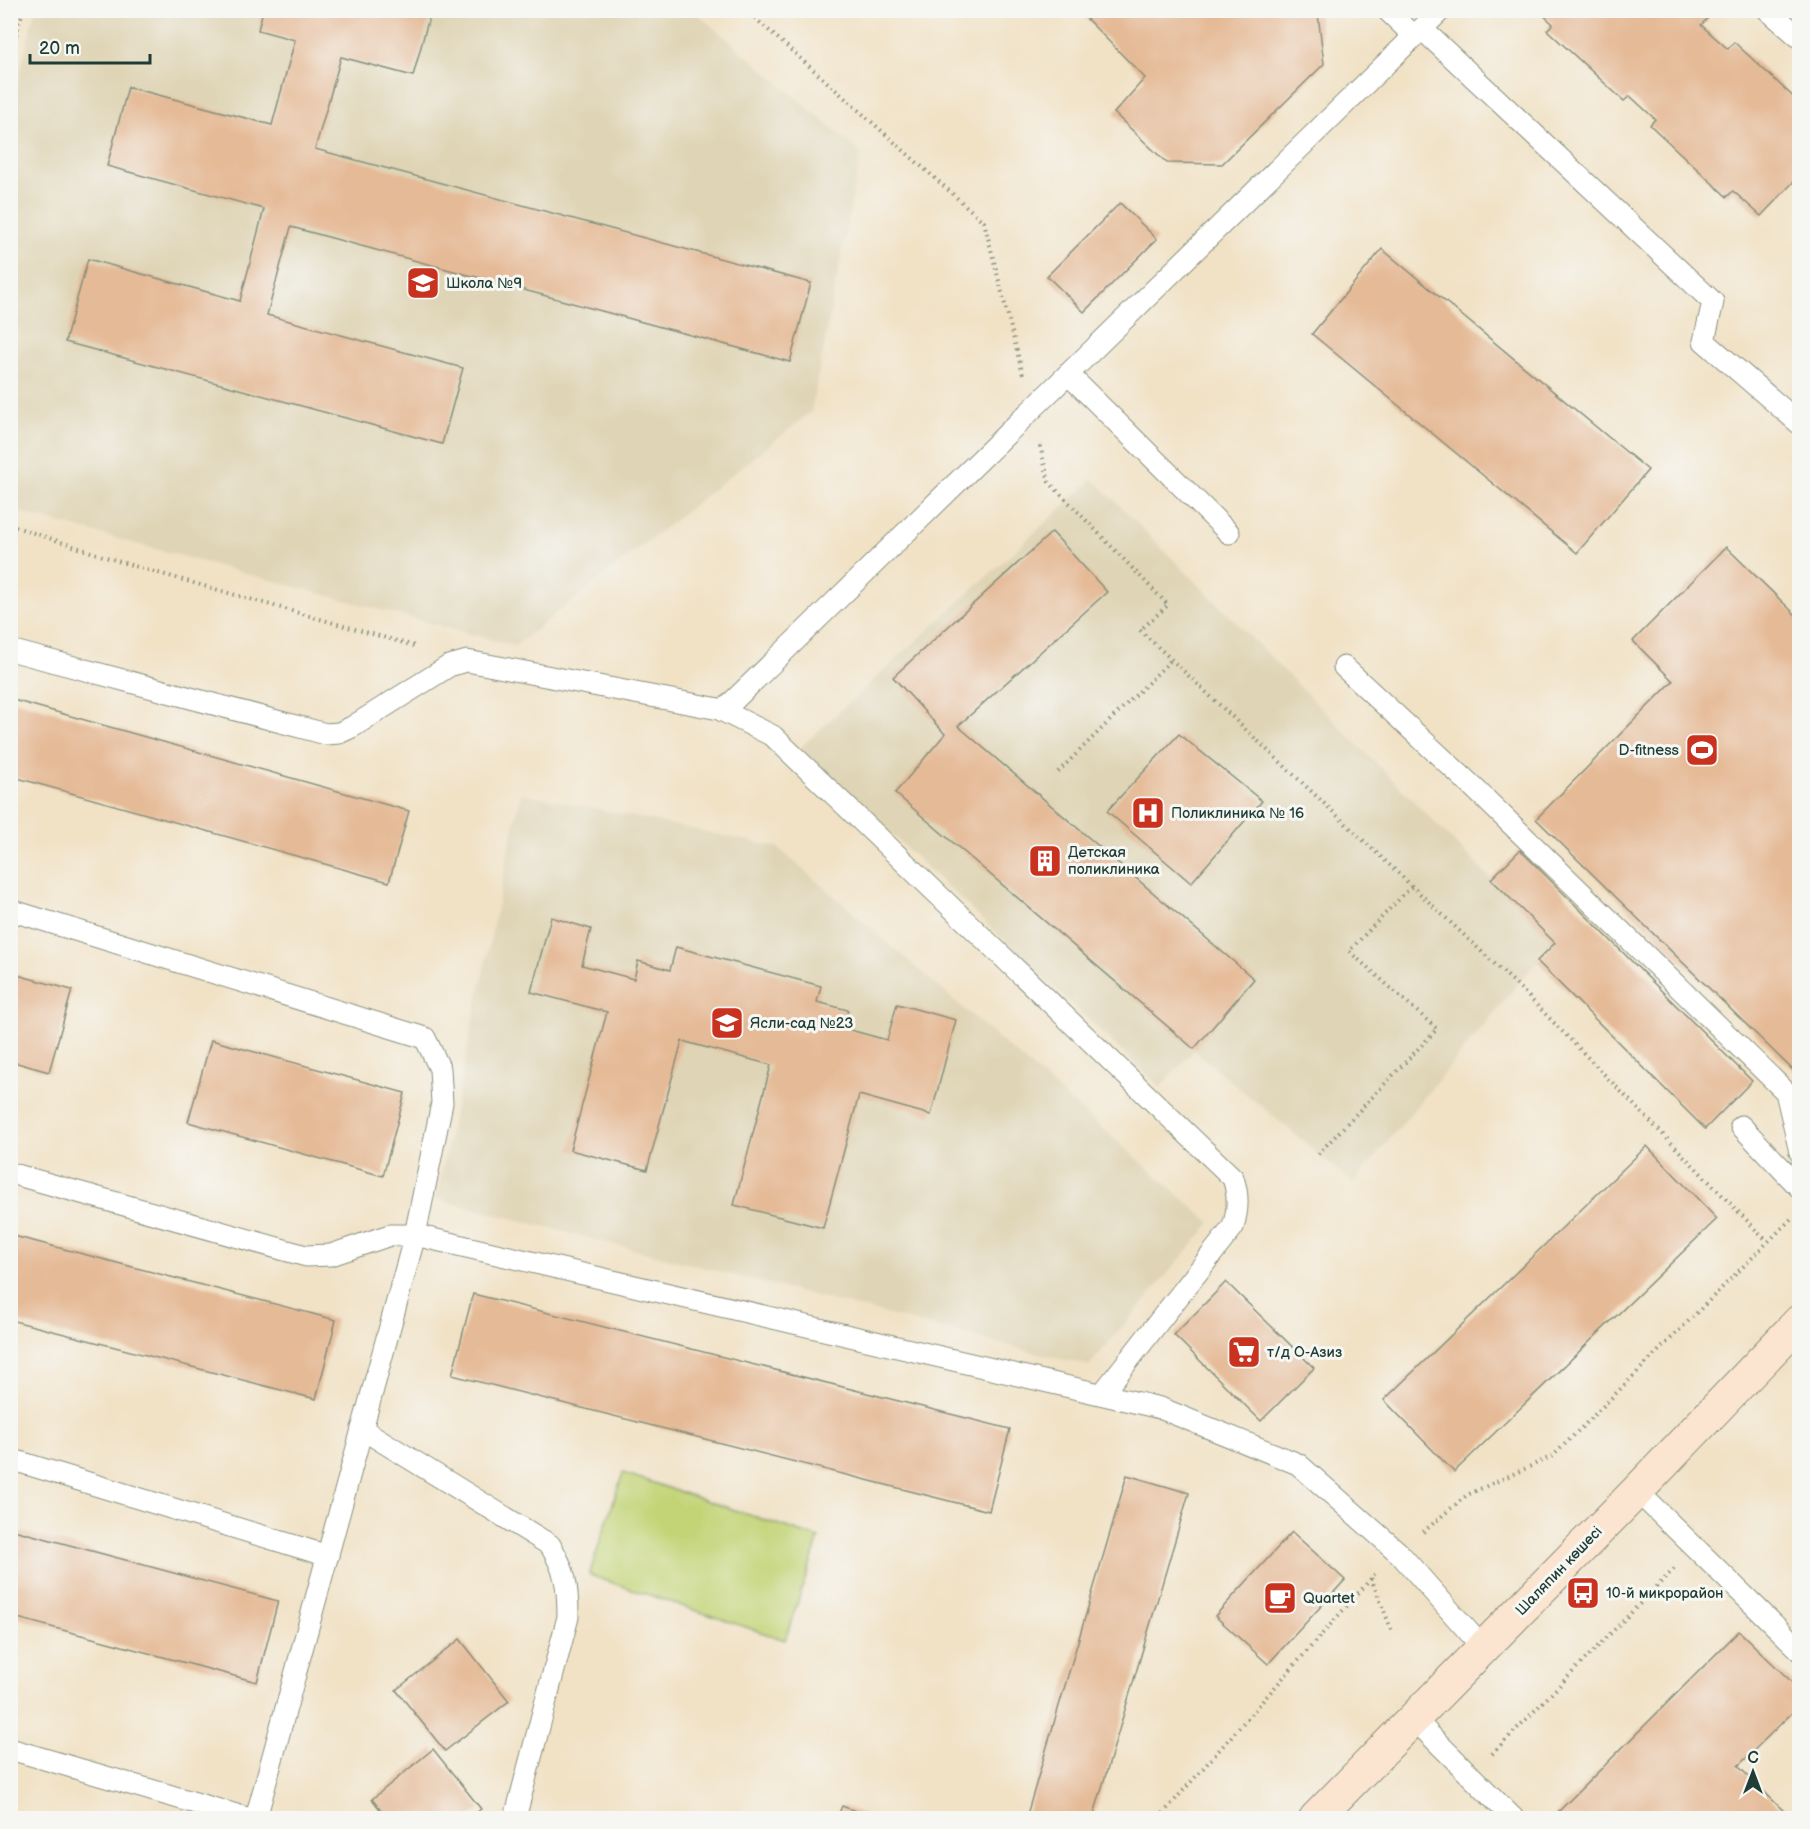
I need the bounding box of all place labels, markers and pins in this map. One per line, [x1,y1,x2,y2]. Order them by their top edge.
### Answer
school or university icon: Школа №9 [405,265,441,301]
place label: Школа №9 [446,274,522,293]
sports icon: D-fitness [1684,732,1720,768]
place label: D-fitness [1618,741,1680,760]
hospital icon: Поликлиника № 16 [1130,795,1166,831]
place label: Поликлиника № 16 [1171,804,1304,823]
building icon: Детская поликлиника [1027,843,1063,879]
place label: Детская поликлиника [1068,843,1160,879]
school or university icon: Ясли-сад №23 [709,1005,745,1041]
place label: Ясли-сад №23 [750,1014,854,1033]
supermarket icon: т/д О-Азиз [1226,1334,1262,1370]
place label: т/д О-Азиз [1267,1343,1342,1362]
bus stop icon: 10-й микрорайон [1565,1575,1601,1611]
cafe icon: Quartet [1262,1580,1298,1616]
place label: 10-й микрорайон [1606,1584,1723,1603]
place label: Quartet [1303,1589,1355,1608]

